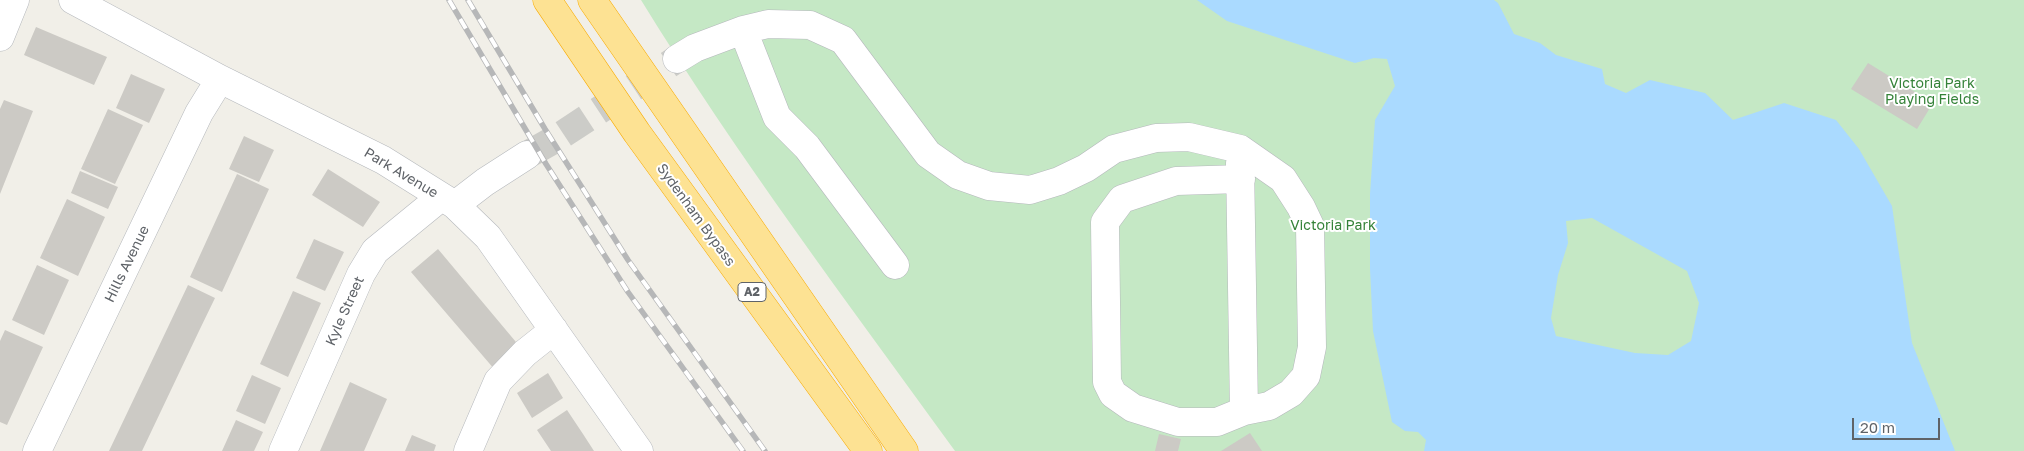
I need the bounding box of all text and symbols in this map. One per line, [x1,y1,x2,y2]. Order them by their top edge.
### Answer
park label: Victoria Park Playing Fields [1885,76,1979,108]
street label: Park Avenue [361,144,441,202]
street label: Sydenham Bypass [653,160,739,270]
park label: Victoria Park [1290,218,1376,234]
street label: Hills Avenue [101,223,153,305]
street label: Kyle Street [322,274,368,348]
road number: A2 [738,282,766,302]
scale bar [1854,408,1942,440]
text: 20 m [1860,418,1895,436]

